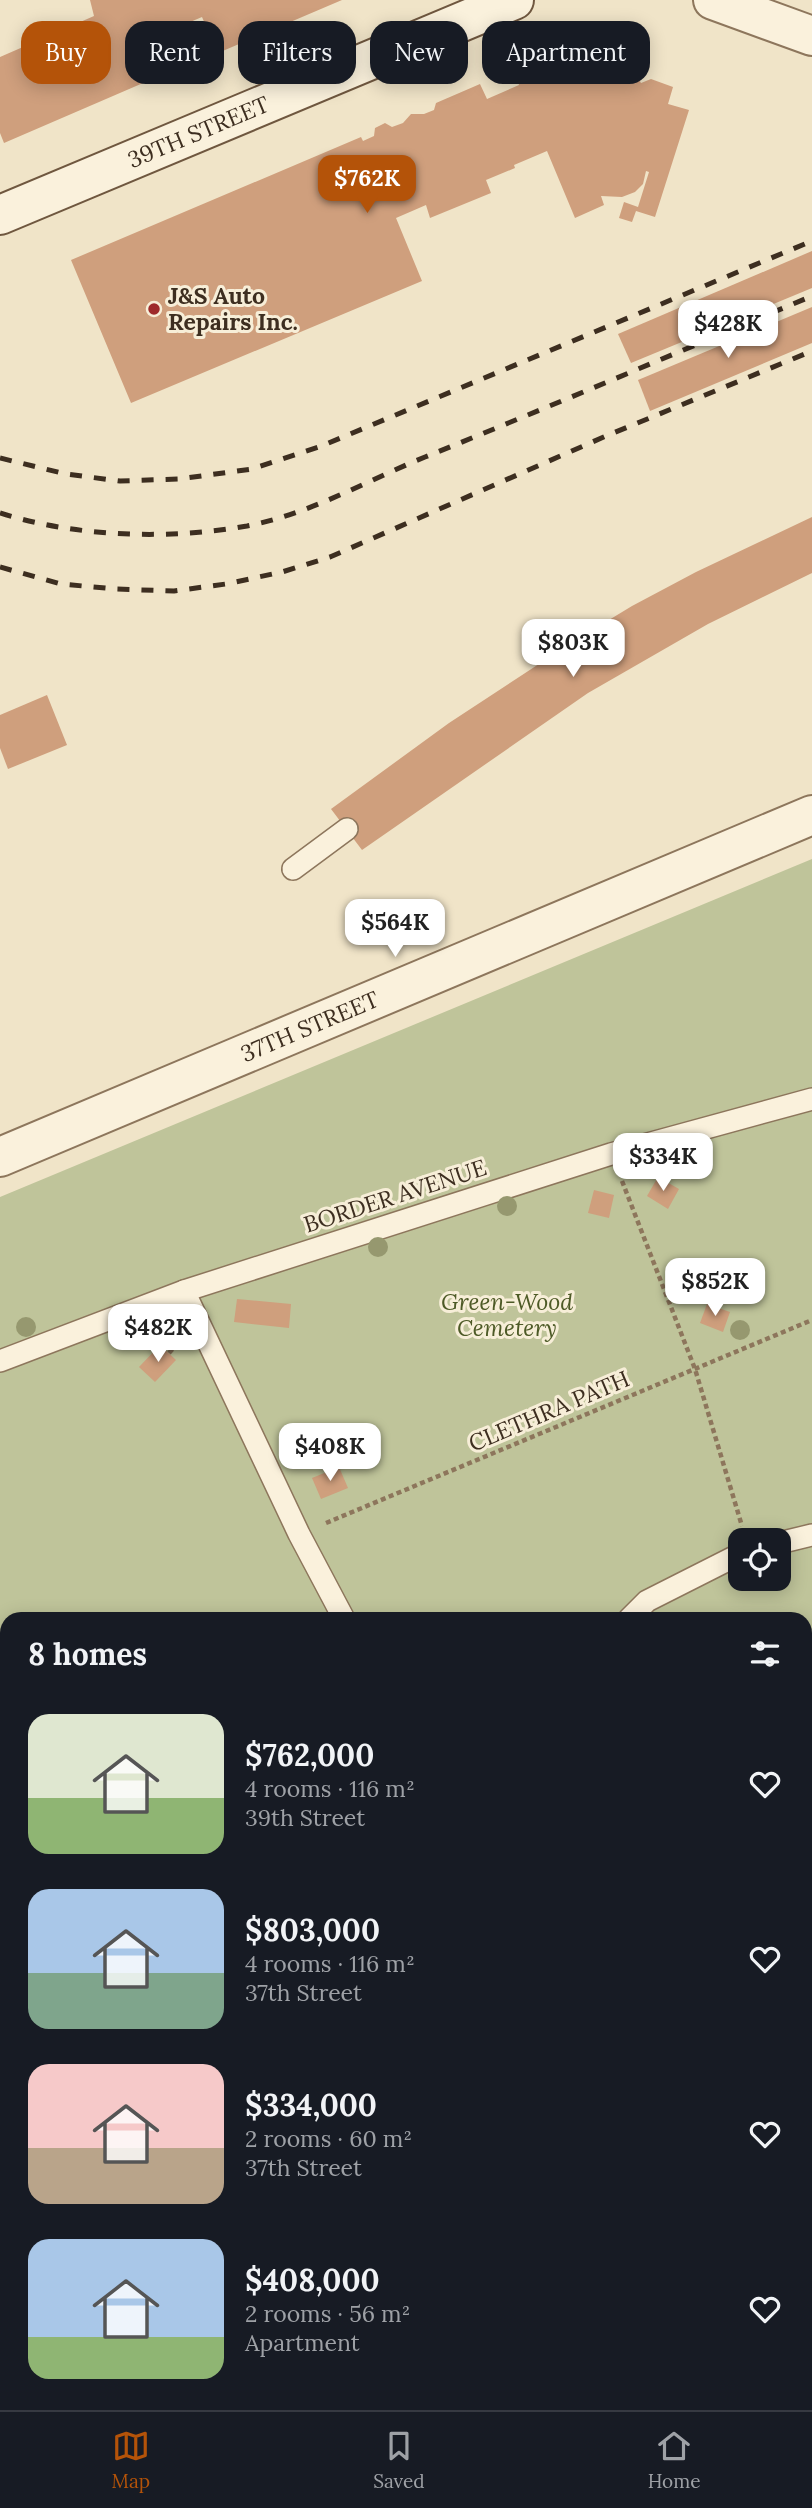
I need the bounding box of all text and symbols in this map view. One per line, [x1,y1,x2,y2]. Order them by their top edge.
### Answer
chip: Buy [21,21,111,84]
chip: Rent [125,21,224,84]
chip: Filters [238,21,356,84]
chip: New [370,21,468,84]
chip: Apartment [482,21,650,84]
street label: 39TH STREET [123,89,273,174]
pin: $762K [318,156,416,215]
text: $762K [334,163,400,192]
place label: J&S Auto Repairs Inc. [168,281,298,336]
pin: $428K [679,300,777,360]
marker: J&S Auto Repairs Inc. [146,301,162,317]
text: $428K [694,308,762,337]
pin: $803K [524,620,622,679]
text: $803K [538,627,608,656]
pin: $564K [346,900,444,959]
text: $564K [361,907,429,936]
street label: 37TH STREET [236,984,383,1068]
pin: $334K [614,1134,712,1193]
text: $334K [629,1141,697,1170]
street label: BORDER AVENUE [300,1152,490,1239]
pin: $852K [666,1258,764,1318]
text: $852K [681,1266,749,1295]
park label: Green-Wood Cemetery [441,1287,573,1342]
pin: $482K [109,1304,207,1364]
text: $482K [124,1312,192,1341]
street label: CLETHRA PATH [464,1364,634,1457]
pin: $408K [281,1424,379,1483]
text: $408K [295,1431,365,1460]
map controls [728,1528,791,1591]
button: locate [728,1528,791,1591]
text: 8 homes [28,1635,147,1673]
icon: filters [746,1635,784,1673]
text: $762,000 [245,1736,374,1774]
icon: home [84,1742,168,1826]
icon: heart [746,1765,784,1803]
text: 4 rooms · 116 m² [245,1774,415,1803]
text: 39th Street [245,1803,365,1832]
text: $803,000 [245,1911,380,1949]
icon: home [84,1917,168,2001]
icon: heart [746,1940,784,1978]
text: 4 rooms · 116 m² [245,1949,415,1978]
text: 37th Street [245,1978,362,2007]
text: $334,000 [245,2086,377,2124]
icon: home [84,2092,168,2176]
icon: heart [746,2115,784,2153]
text: 2 rooms · 60 m² [245,2124,412,2153]
text: 37th Street [245,2153,362,2182]
text: $408,000 [245,2261,380,2299]
icon: home [84,2267,168,2351]
icon: heart [746,2290,784,2328]
text: 2 rooms · 56 m² [245,2299,410,2328]
text: Apartment [245,2328,360,2357]
tab: Map [112,2427,150,2493]
tab: Saved [373,2427,425,2493]
tab: Home [648,2427,700,2493]

